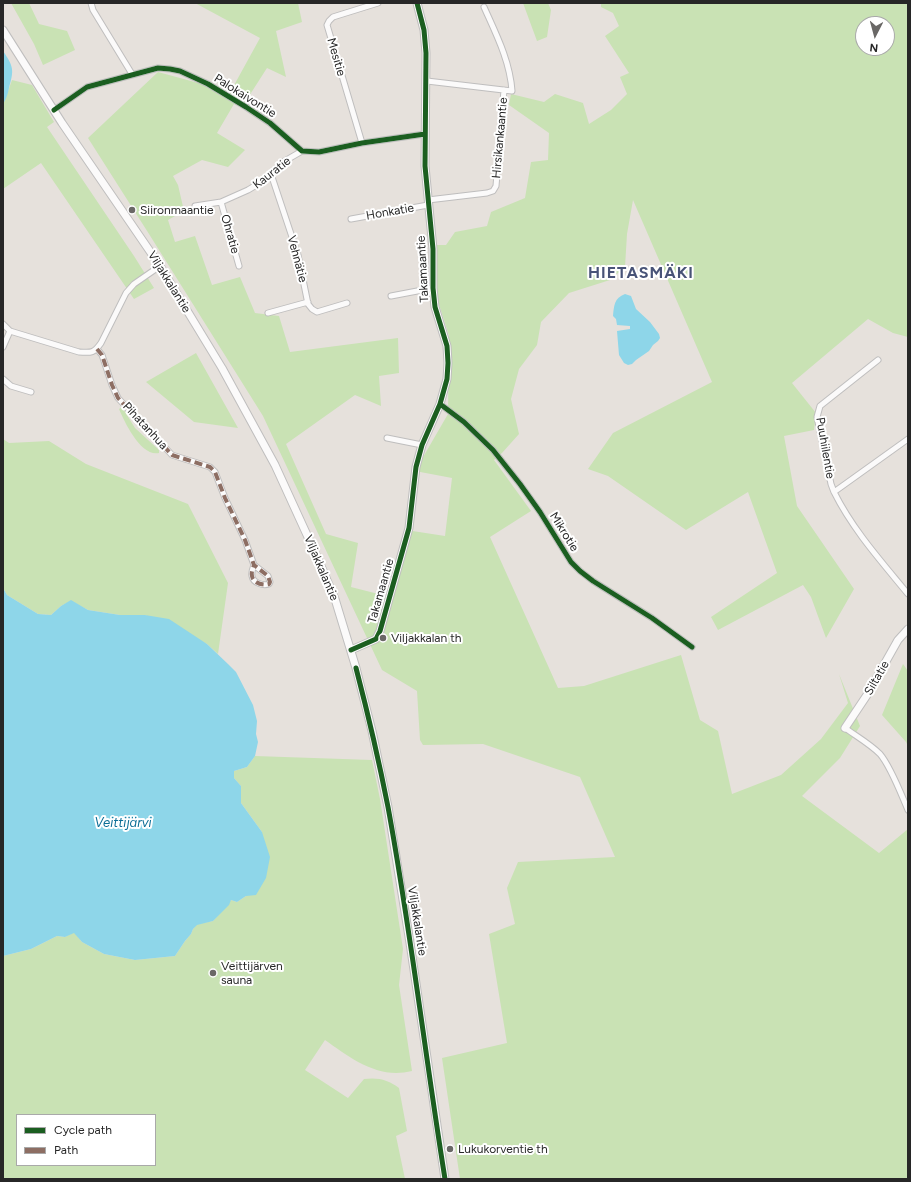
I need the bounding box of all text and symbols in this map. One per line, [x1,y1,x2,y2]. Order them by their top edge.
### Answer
north arrow [855,16,895,56]
street label: Mesitie [324,36,348,78]
text: N [869,41,879,54]
street label: Palokaivontie [211,71,279,121]
street label: Hirsikankaantie [489,97,511,179]
street label: Kauratie [250,154,294,192]
street label: Honkatie [365,201,415,223]
place label: Siironmaantie [140,203,214,217]
marker: Siironmaantie [127,205,137,215]
street label: Ohratie [218,213,242,255]
street label: Vehnätie [284,234,310,284]
street label: Takamaantie [414,235,432,303]
street label: Viljakkalantie [144,248,194,316]
district label: HIETASMÄKI [588,263,694,283]
street label: Pihatanhua [119,399,171,453]
street label: Puuhiilentie [812,416,838,480]
street label: Mikrotie [546,510,582,554]
street label: Viljakkalantie [301,533,341,603]
street label: Takamaantie [365,557,397,625]
place label: Viljakkalan th [391,631,461,645]
marker: Viljakkalan th [378,633,388,643]
street label: Siltatie [861,658,893,698]
water label: Veittijärvi [95,815,151,831]
street label: Viljakkalantie [404,885,430,957]
place label: Veittijärven sauna [221,959,283,987]
marker: Veittijärven sauna [208,968,218,978]
legend [16,1114,156,1166]
text: Cycle path [54,1123,112,1137]
place label: Lukukorventie th [458,1142,548,1156]
text: Path [54,1143,78,1157]
marker: Lukukorventie th [445,1144,455,1154]

